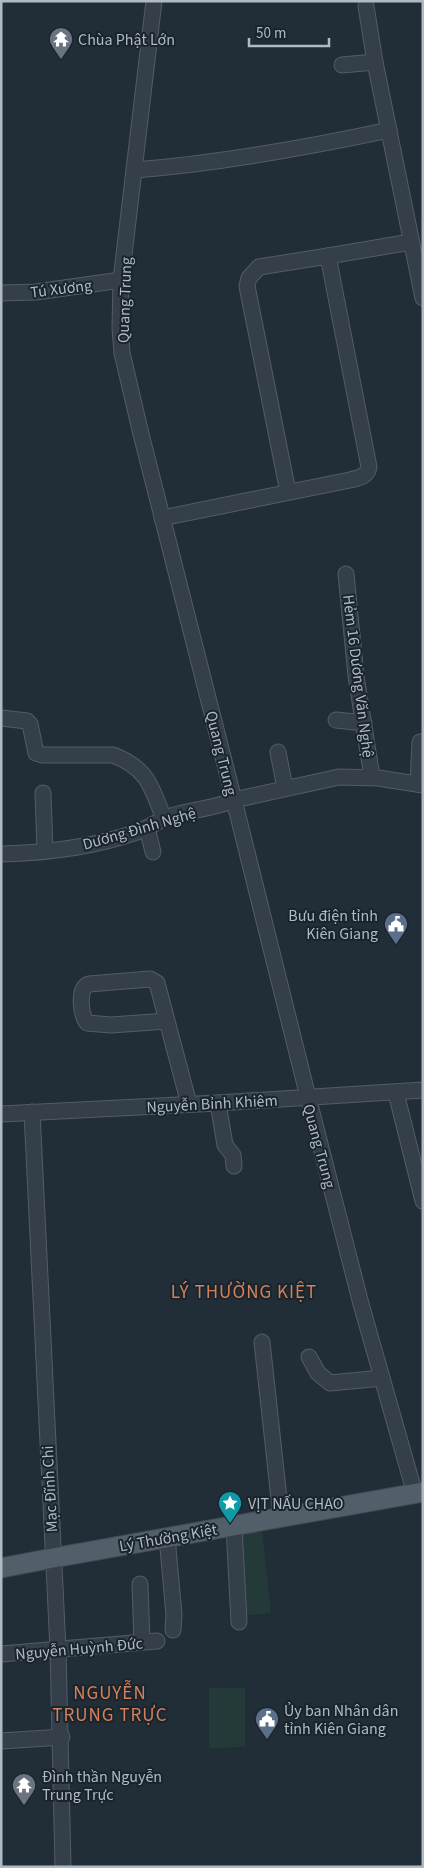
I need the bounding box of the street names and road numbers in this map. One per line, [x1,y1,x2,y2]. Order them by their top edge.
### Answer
street label: Quang Trung [112,257,137,344]
street label: Tú Xương [29,274,93,304]
street label: Hẻm 16 Dương Văn Nghệ [337,593,379,759]
street label: Quang Trung [200,709,242,798]
street label: Dương Đình Nghệ [80,802,199,856]
street label: Nguyễn Bỉnh Khiêm [146,1090,278,1118]
street label: Quang Trung [297,1102,341,1191]
street label: Mạc Đĩnh Chi [37,1445,63,1533]
street label: Lý Thường Kiệt [118,1518,219,1557]
street label: Nguyễn Huỳnh Đức [14,1632,144,1666]

